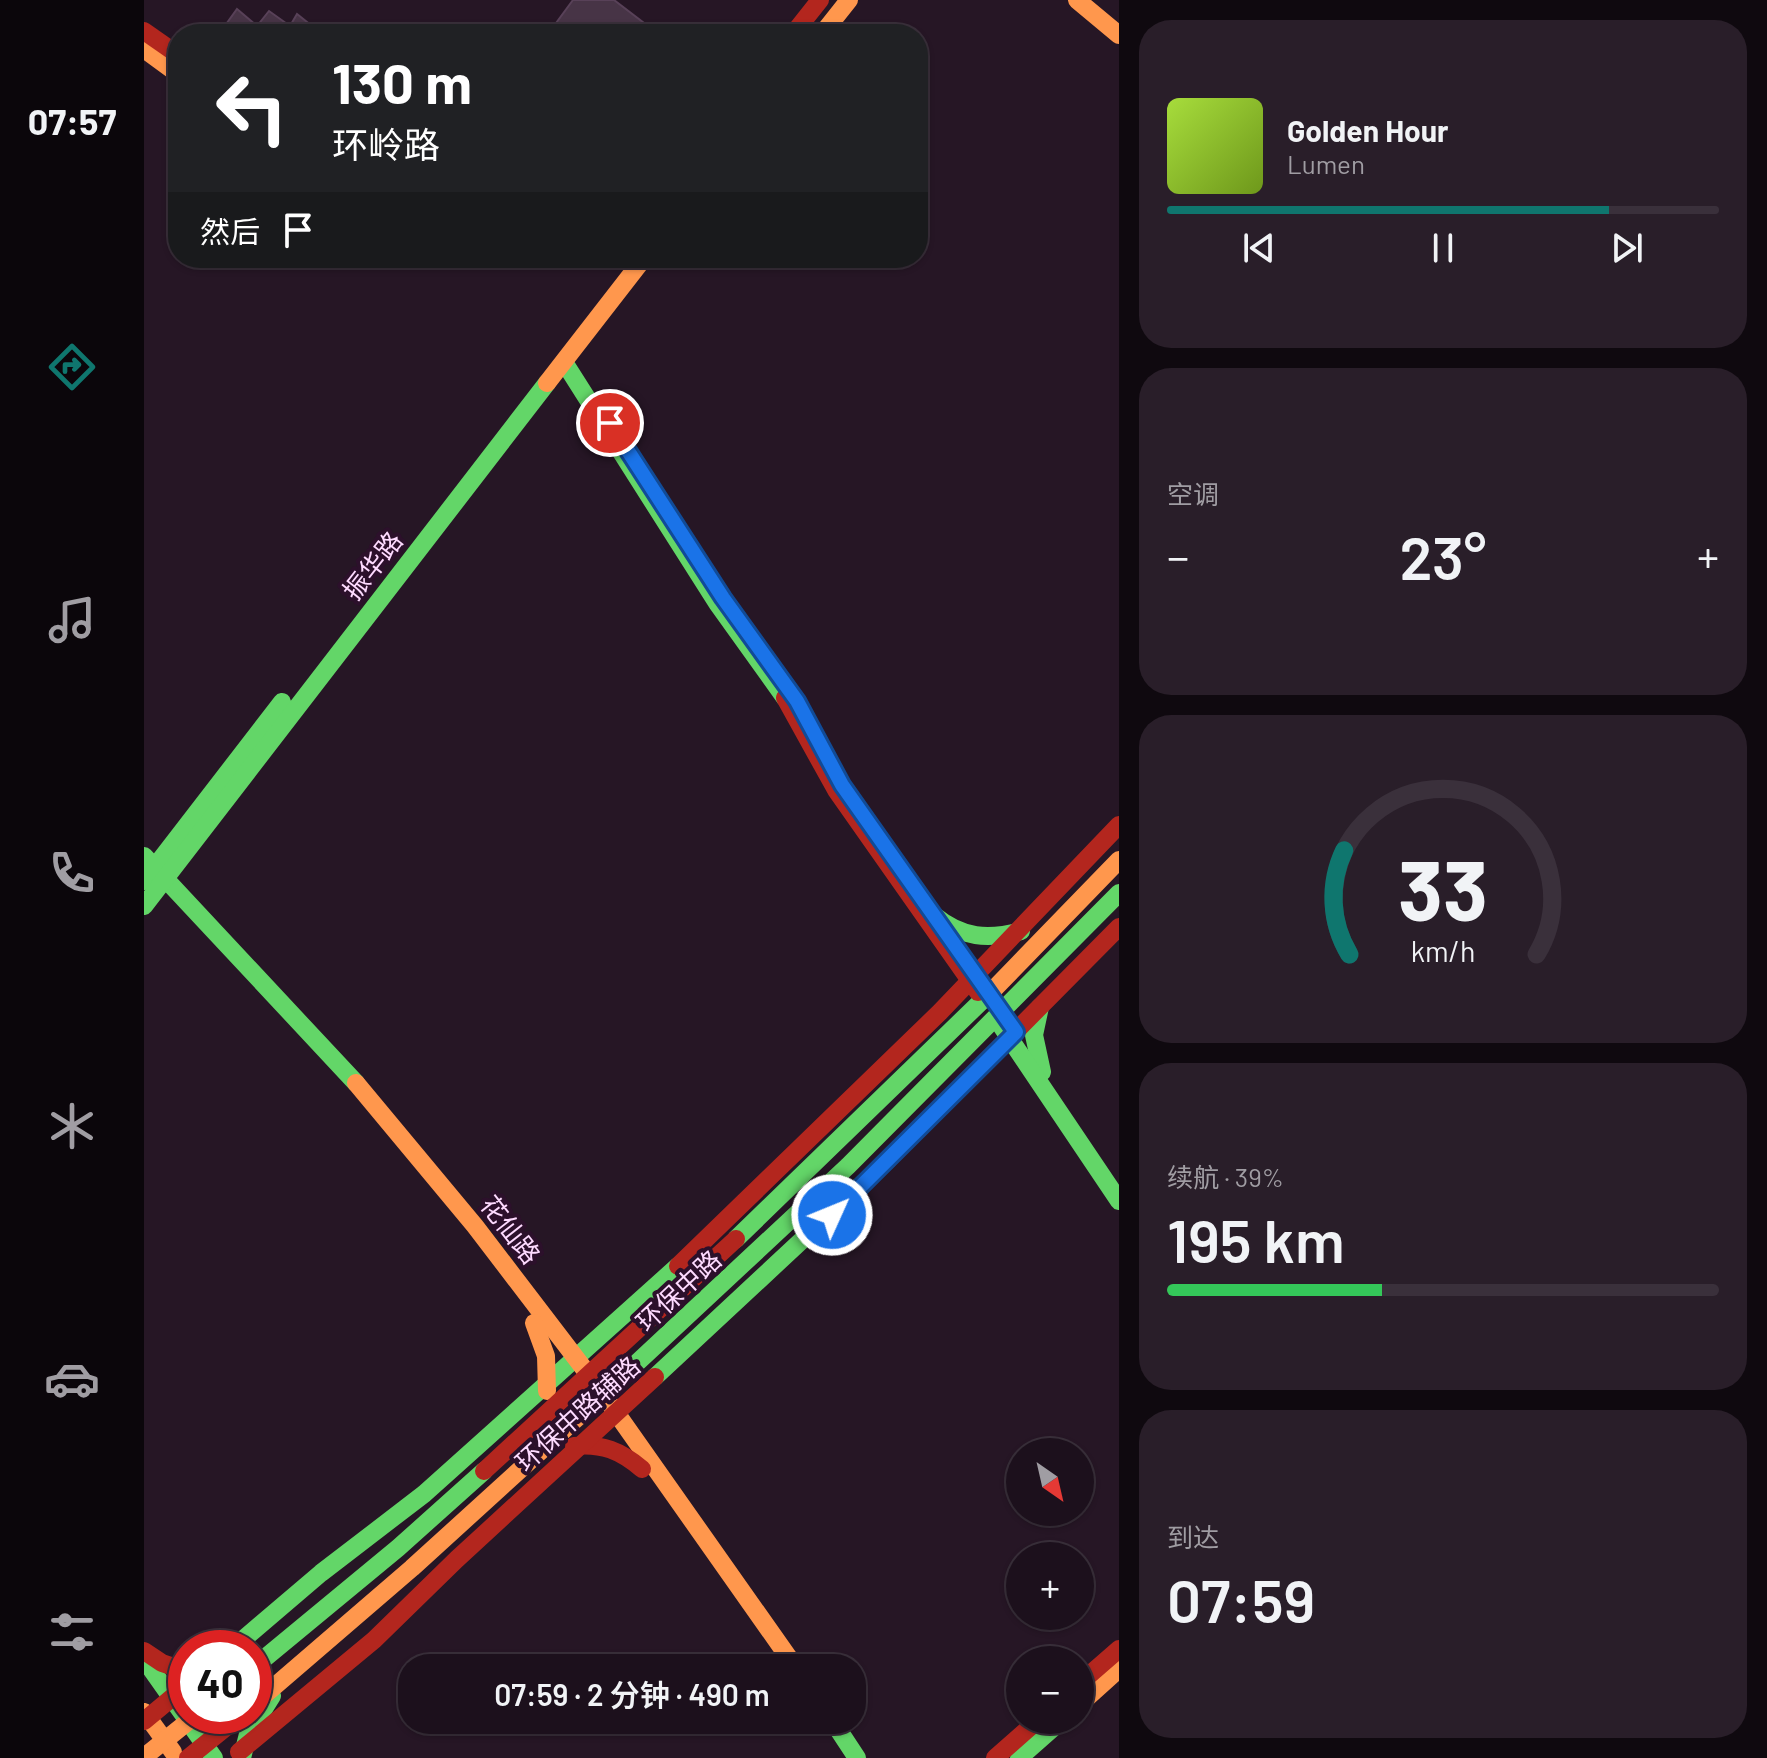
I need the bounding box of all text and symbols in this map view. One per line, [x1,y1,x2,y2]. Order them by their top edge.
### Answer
text: 130 m [332,48,472,115]
icon: left [200,56,304,160]
text: 07:57 [28,99,116,142]
text: Golden Hour [1287,112,1449,148]
text: 环岭路 [332,122,440,165]
text: Lumen [1287,148,1365,179]
icon: arrive [276,208,320,252]
text: 然后 [200,213,260,249]
icon: previous [1237,226,1281,270]
icon: pause [1421,226,1465,270]
icon: next [1605,226,1649,270]
icon: directions [44,339,100,395]
pin [576,389,644,457]
icon: arrive [588,401,632,445]
text: 空调 [1167,478,1219,509]
text: 23° [1400,520,1486,592]
street label: 振华路 [336,525,408,605]
text: − [1167,529,1189,582]
text: + [1697,529,1719,582]
icon: music [44,592,100,648]
text: 33 [1398,838,1488,938]
icon: phone [44,845,100,901]
text: km/h [1411,933,1475,968]
icon: climate [44,1098,100,1154]
text: 续航 · 39% [1167,1161,1284,1192]
position arrow [790,1173,874,1257]
street label: 花仙路 [475,1189,547,1269]
text: 195 km [1167,1203,1345,1275]
street label: 环保中路 [629,1243,727,1337]
street label: 环保中路辅路 [509,1349,645,1477]
icon: car [44,1351,100,1407]
north arrow [1006,1438,1094,1526]
map controls [1006,1438,1094,1734]
text: 到达 [1167,1521,1219,1552]
button: + [1006,1542,1094,1630]
text: 07:59 [1167,1563,1315,1635]
icon: filters [44,1604,100,1660]
speed limit sign: 40 [168,1630,272,1734]
button: − [1006,1646,1094,1734]
text: 07:59 · 2 分钟 · 490 m [494,1676,770,1712]

